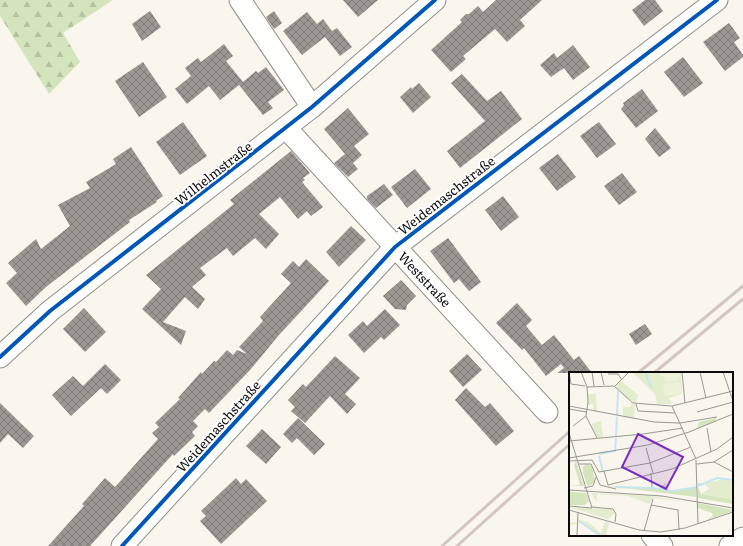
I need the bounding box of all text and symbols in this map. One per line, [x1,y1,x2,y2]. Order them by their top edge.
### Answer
street label: Wilhelmstraße [170,136,256,209]
street label: Weidemaschstraße [394,151,499,239]
street label: Weststraße [394,247,456,311]
inset map [569,372,733,536]
street label: Weidemaschstraße [171,376,265,476]

